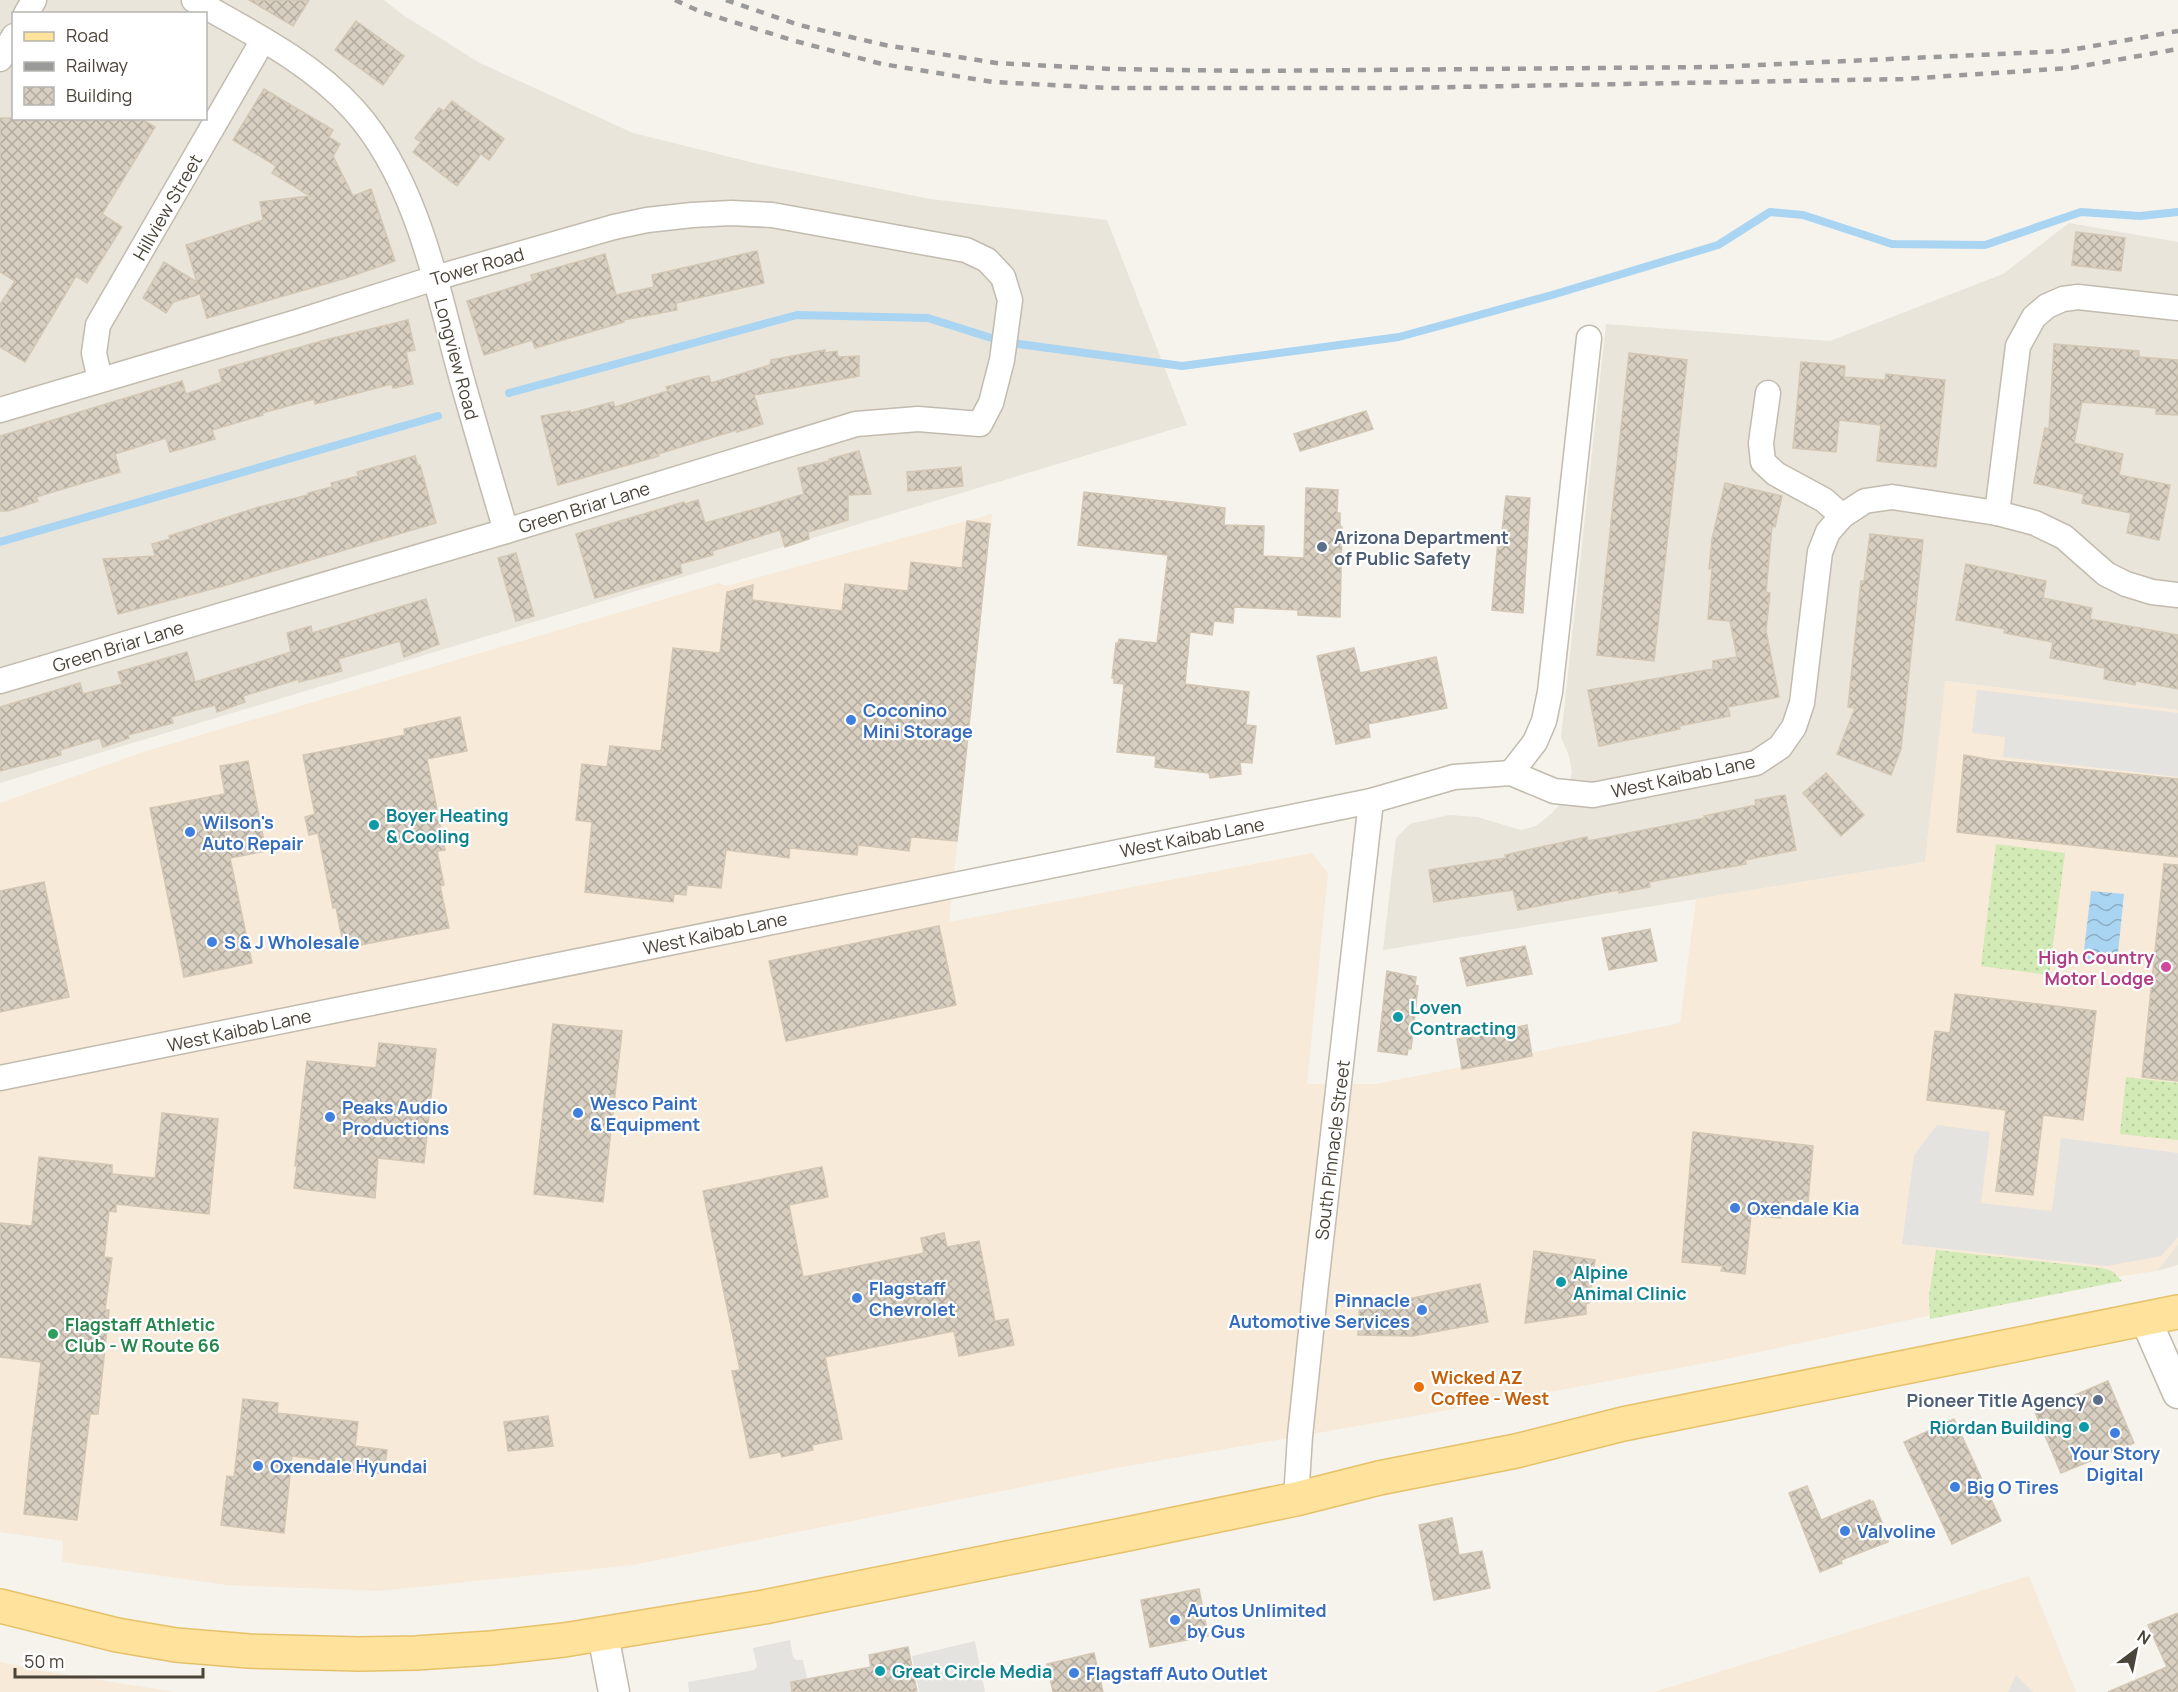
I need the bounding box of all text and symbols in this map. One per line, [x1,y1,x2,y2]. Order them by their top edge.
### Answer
legend [12,12,207,120]
text: Road [66,23,109,47]
text: Railway [66,53,128,77]
text: Building [66,83,132,107]
street label: Hillview Street [127,150,207,264]
street label: Tower Road [427,241,527,291]
street label: Longview Road [429,296,485,422]
street label: Green Briar Lane [515,476,653,538]
place label: Arizona Department of Public Safety [1334,525,1509,570]
marker: Arizona Department of Public Safety [1315,540,1329,554]
street label: Green Briar Lane [49,615,187,677]
place label: Coconino Mini Storage [863,698,973,743]
marker: Coconino Mini Storage [844,713,858,727]
street label: West Kaibab Lane [1609,749,1757,803]
place label: Boyer Heating & Cooling [386,803,509,848]
place label: Wilson's Auto Repair [202,810,304,855]
street label: West Kaibab Lane [1118,811,1266,863]
marker: Boyer Heating & Cooling [367,818,381,832]
marker: Wilson's Auto Repair [183,825,197,839]
street label: West Kaibab Lane [641,906,789,960]
place label: S & J Wholesale [224,930,360,954]
marker: S & J Wholesale [205,935,219,949]
place label: High Country Motor Lodge [2038,945,2154,990]
marker: High Country Motor Lodge [2159,960,2173,974]
place label: Loven Contracting [1410,995,1516,1040]
street label: West Kaibab Lane [165,1003,313,1057]
marker: Loven Contracting [1391,1010,1405,1024]
street label: South Pinnacle Street [1309,1059,1355,1241]
place label: Wesco Paint & Equipment [590,1091,700,1136]
place label: Peaks Audio Productions [342,1095,450,1140]
marker: Wesco Paint & Equipment [571,1106,585,1120]
marker: Peaks Audio Productions [323,1110,337,1124]
place label: Oxendale Kia [1747,1196,1859,1220]
marker: Oxendale Kia [1728,1201,1742,1215]
place label: Alpine Animal Clinic [1573,1260,1687,1305]
marker: Alpine Animal Clinic [1554,1275,1568,1289]
place label: Flagstaff Chevrolet [869,1276,956,1321]
place label: Pinnacle Automotive Services [1229,1288,1410,1333]
marker: Flagstaff Chevrolet [850,1291,864,1305]
marker: Pinnacle Automotive Services [1415,1303,1429,1317]
place label: Flagstaff Athletic Club - W Route 66 [65,1312,220,1357]
marker: Flagstaff Athletic Club - W Route 66 [46,1327,60,1341]
place label: Wicked AZ Coffee - West [1431,1365,1549,1410]
marker: Wicked AZ Coffee - West [1412,1380,1426,1394]
place label: Pioneer Title Agency [1907,1388,2086,1412]
marker: Pioneer Title Agency [2091,1393,2105,1407]
place label: Riordan Building [1929,1415,2072,1439]
marker: Riordan Building [2077,1420,2091,1434]
marker: Your Story Digital [2108,1426,2122,1440]
place label: Your Story Digital [2070,1441,2160,1486]
place label: Oxendale Hyundai [270,1454,427,1478]
marker: Oxendale Hyundai [251,1459,265,1473]
place label: Big O Tires [1967,1475,2059,1499]
marker: Big O Tires [1948,1480,1962,1494]
place label: Valvoline [1857,1519,1936,1543]
marker: Valvoline [1838,1524,1852,1538]
place label: Autos Unlimited by Gus [1187,1598,1327,1643]
marker: Autos Unlimited by Gus [1168,1613,1182,1627]
north arrow [2106,1620,2166,1680]
text: N [2133,1625,2155,1650]
scale bar [15,1641,202,1679]
text: 50 m [24,1649,64,1673]
place label: Great Circle Media [892,1659,1052,1683]
place label: Flagstaff Auto Outlet [1086,1661,1268,1685]
marker: Great Circle Media [873,1664,887,1678]
marker: Flagstaff Auto Outlet [1067,1666,1081,1680]

